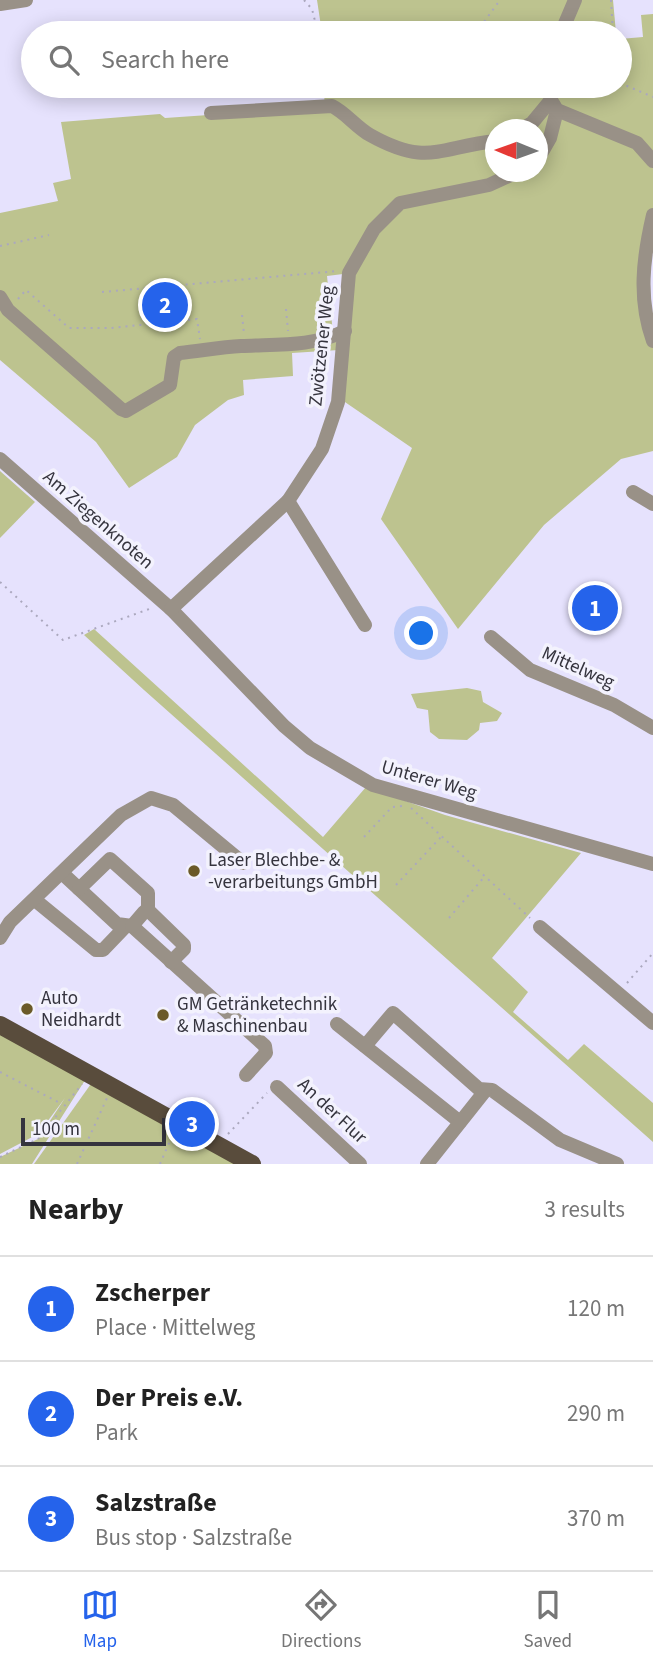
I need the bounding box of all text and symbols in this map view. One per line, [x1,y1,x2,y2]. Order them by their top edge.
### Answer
search box [21,21,632,98]
icon: search [45,41,83,79]
text: Search here [101,41,229,78]
north arrow [485,119,548,182]
pin: 2 [142,279,188,331]
street label: Zwötzener Weg [302,284,342,408]
street label: Am Ziegenknoten [37,464,159,576]
pin: 1 [572,582,618,634]
your location [404,616,438,650]
street label: Mittelweg [537,640,619,696]
street label: Unterer Weg [378,753,480,807]
place label: Laser Blechbe- & -verarbeitungs GmbH [208,847,378,896]
marker: Laser Blechbe- & -verarbeitungs GmbH [186,863,202,879]
place label: Auto Neidhardt [41,985,122,1034]
place label: GM Getränketechnik & Maschinenbau [177,991,338,1040]
marker: Auto Neidhardt [19,1001,35,1017]
marker: GM Getränketechnik & Maschinenbau [155,1007,171,1023]
street label: An der Flur [291,1072,373,1150]
pin: 3 [169,1098,215,1150]
scale bar [21,1115,166,1147]
text: 100 m [32,1116,80,1143]
text: Nearby [28,1188,123,1231]
text: 3 results [545,1193,625,1226]
text: Zscherper [95,1274,210,1311]
text: 1 [45,1292,57,1325]
text: 120 m [567,1292,625,1325]
text: Place · Mittelweg [95,1311,255,1344]
text: Der Preis e.V. [95,1379,243,1416]
text: 2 [45,1397,57,1430]
text: 290 m [567,1397,625,1430]
text: Park [95,1416,138,1449]
text: Salzstraße [95,1484,217,1521]
text: 3 [45,1502,57,1535]
text: 370 m [567,1502,625,1535]
text: Bus stop · Salzstraße [95,1521,292,1554]
tab: Map [81,1586,119,1655]
tab: Directions [281,1586,361,1655]
tab: Saved [523,1586,572,1655]

